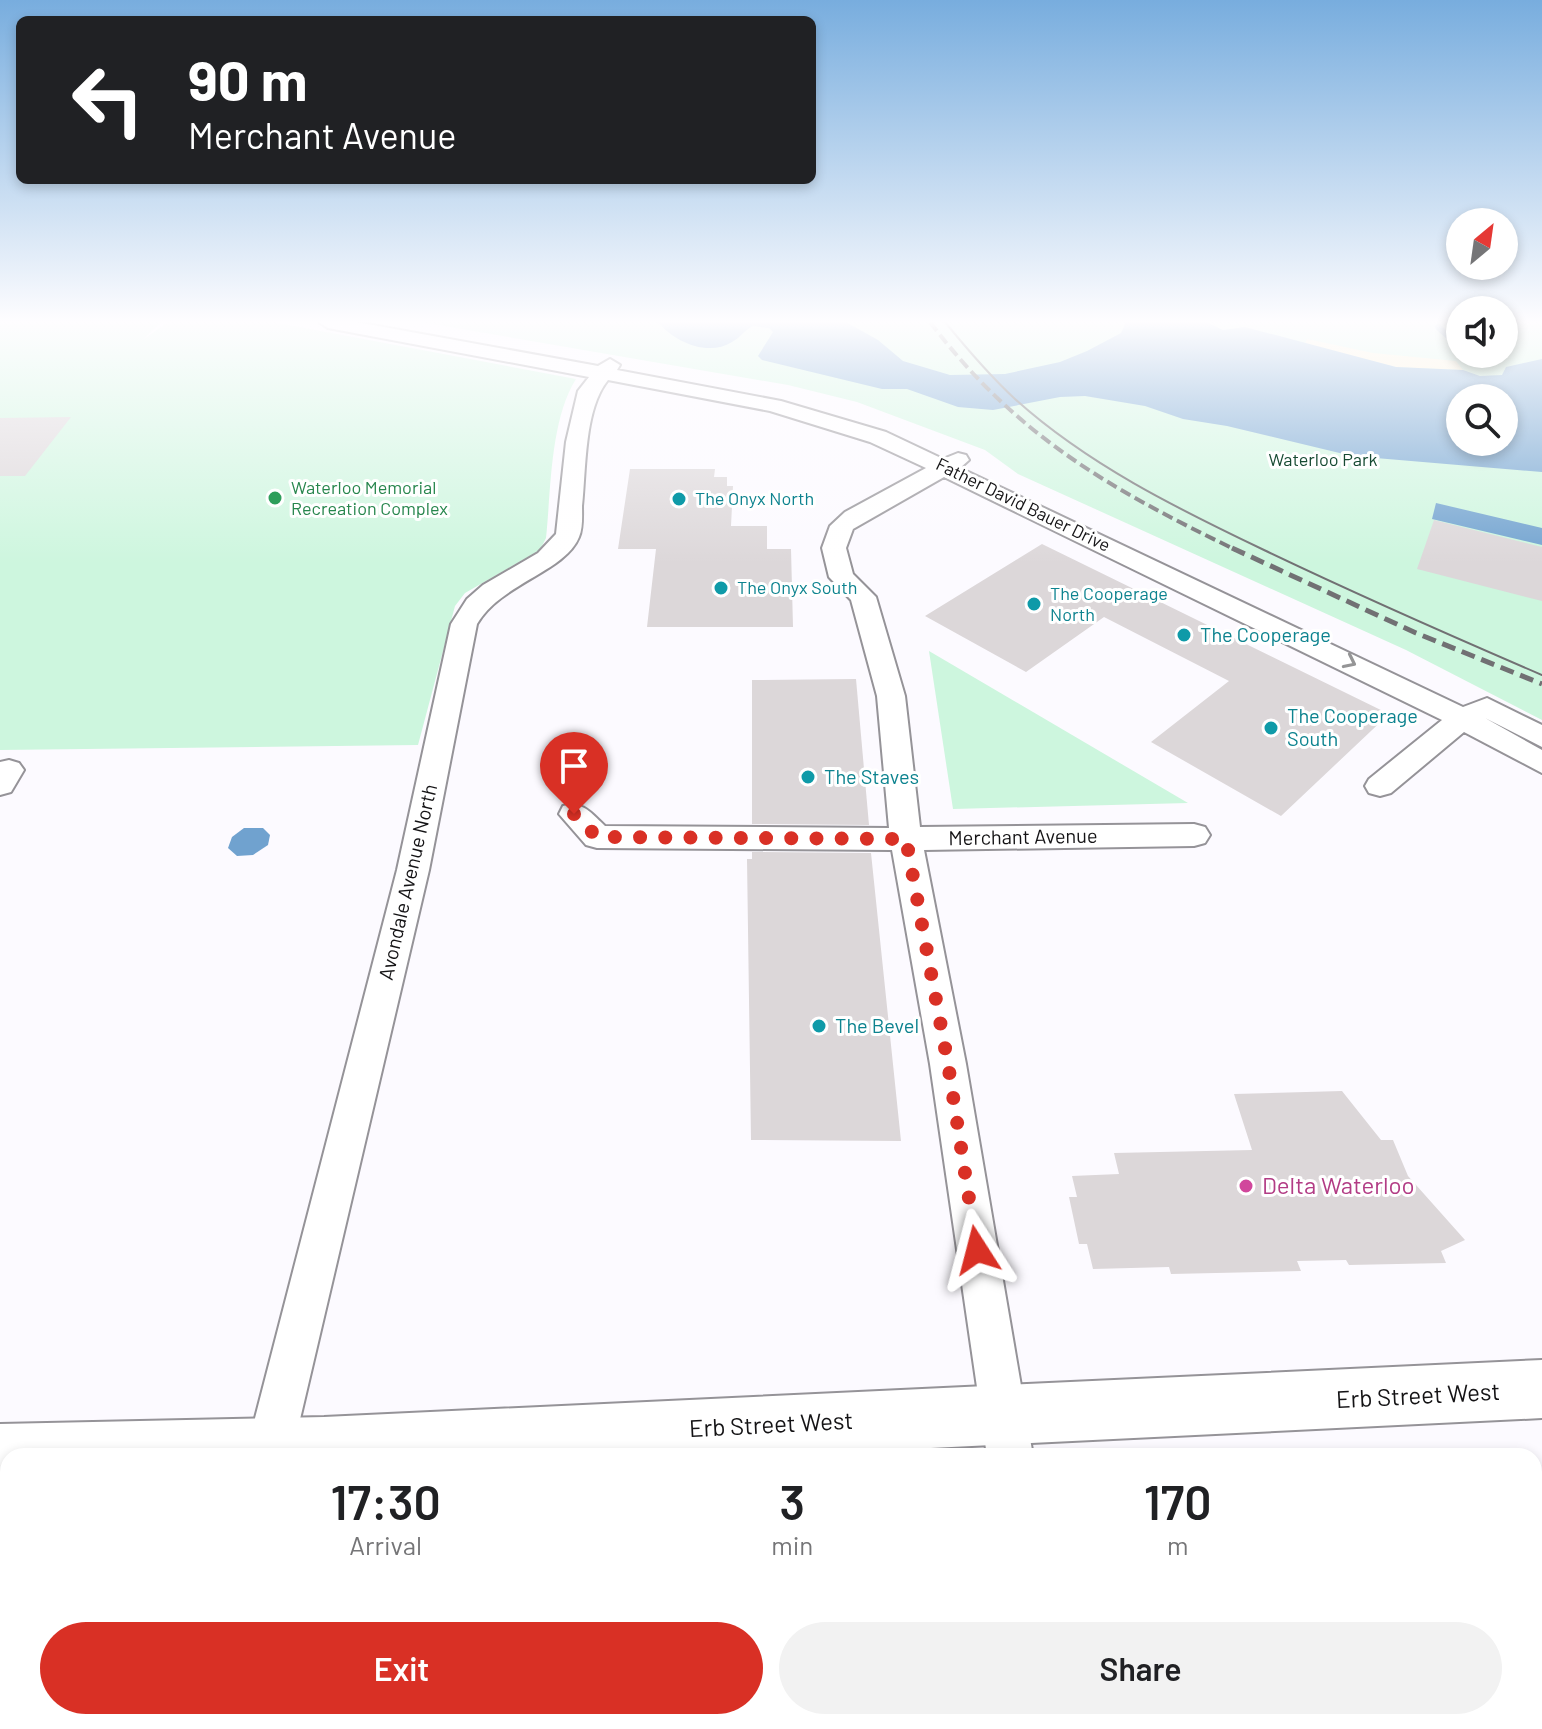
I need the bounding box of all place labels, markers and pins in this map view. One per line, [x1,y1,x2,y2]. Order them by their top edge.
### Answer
place label: Waterloo Memorial Recreation Complex [291,476,448,519]
place label: The Onyx North [695,487,814,509]
marker: Waterloo Memorial Recreation Complex [266,489,284,507]
marker: The Onyx North [670,490,688,508]
place label: The Onyx South [737,576,857,598]
marker: The Onyx South [712,579,730,597]
place label: The Cooperage North [1050,582,1168,625]
marker: The Cooperage North [1025,595,1043,613]
place label: The Cooperage [1200,622,1331,646]
marker: The Cooperage [1175,626,1193,644]
place label: The Cooperage South [1287,703,1418,750]
marker: The Cooperage South [1262,719,1280,737]
pin [540,732,608,814]
place label: The Staves [824,764,919,788]
marker: The Staves [799,768,817,786]
place label: The Bevel [835,1013,919,1037]
marker: The Bevel [810,1017,828,1035]
place label: Delta Waterloo [1262,1170,1415,1199]
marker: Delta Waterloo [1237,1177,1255,1195]

